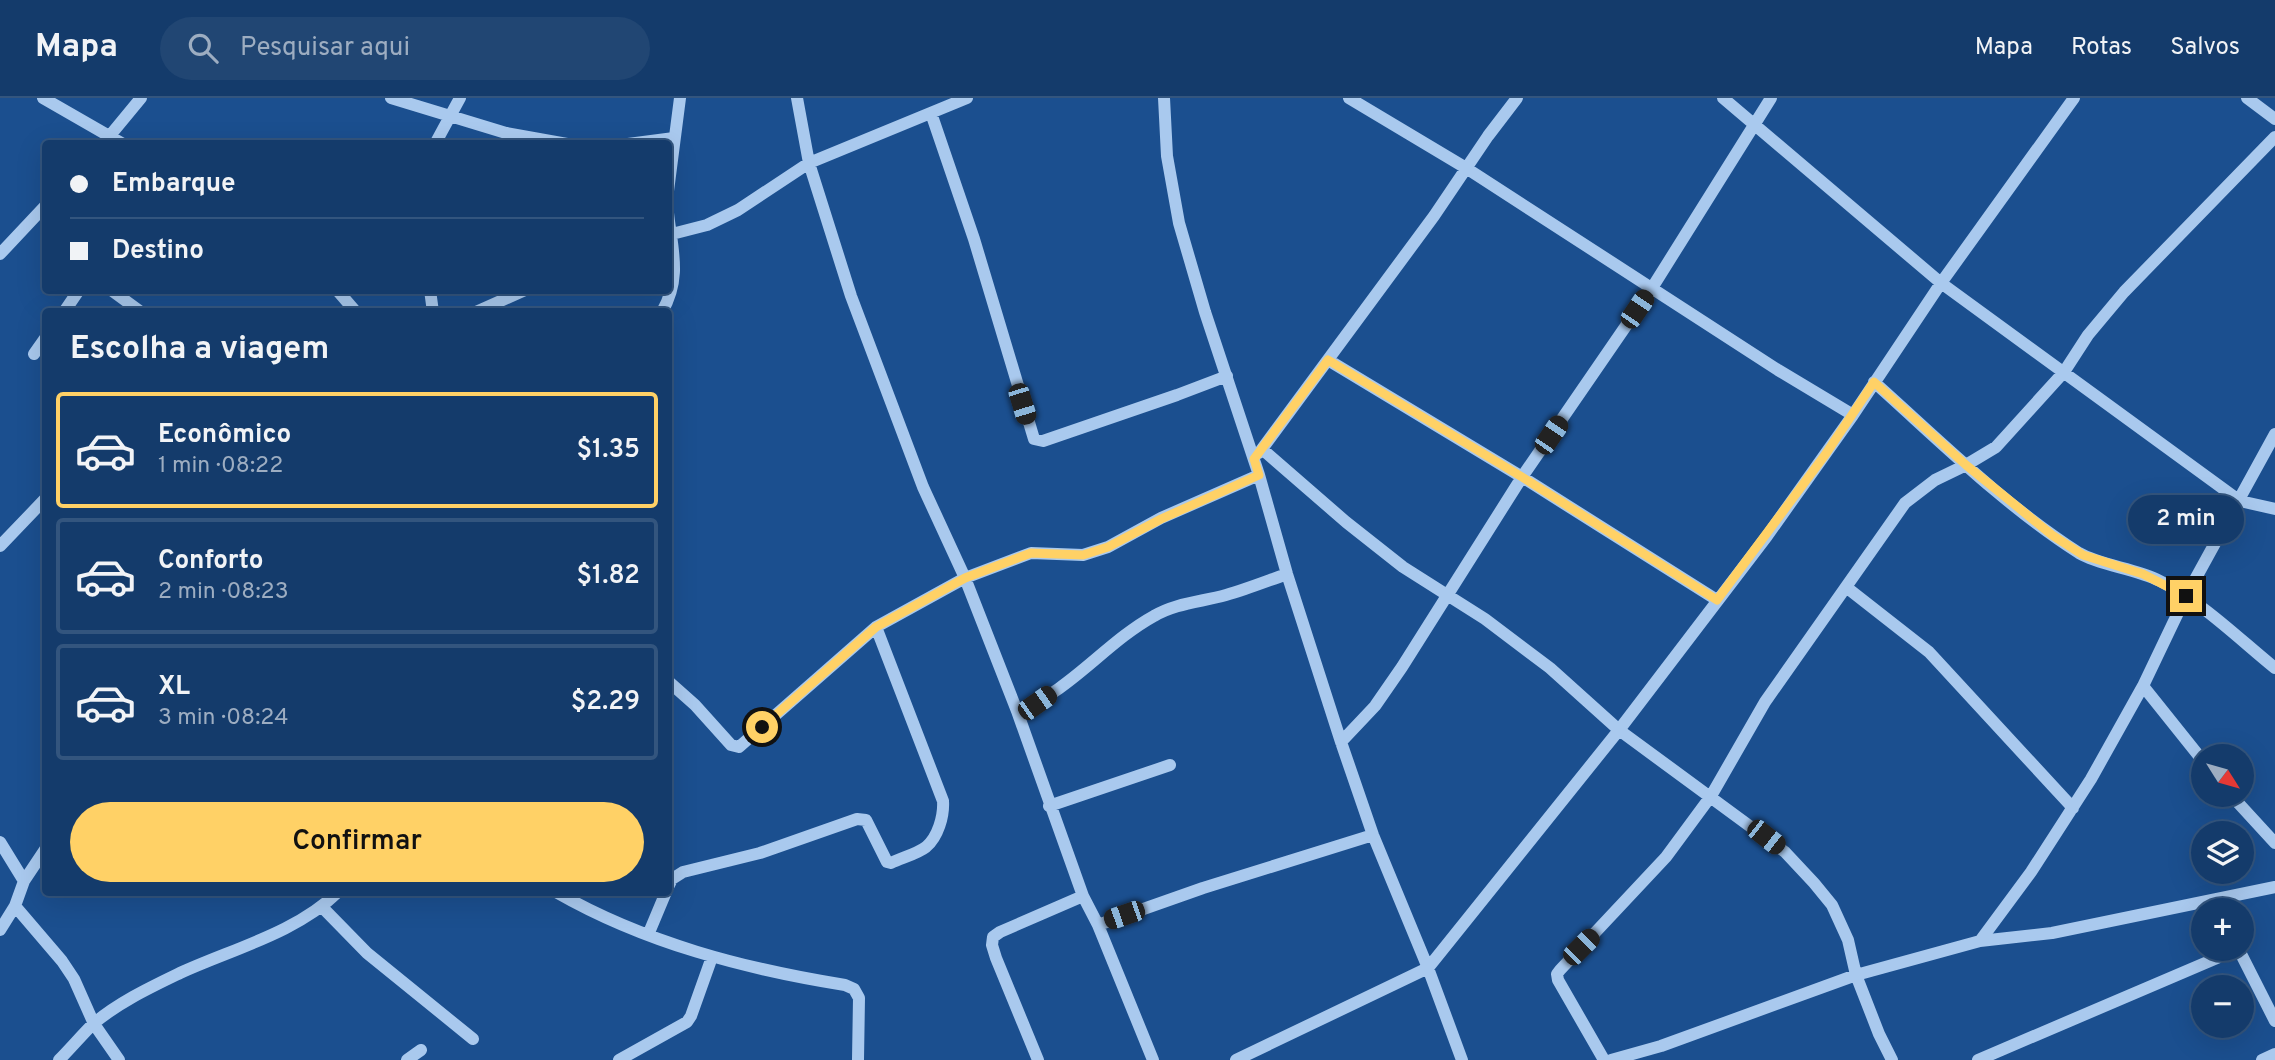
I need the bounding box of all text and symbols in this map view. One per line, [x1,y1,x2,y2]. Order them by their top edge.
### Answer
search box [160,17,650,80]
text: Mapa [35,27,118,69]
icon: search [184,29,222,67]
text: Pesquisar aqui [240,32,410,65]
text: Mapa [1975,33,2033,63]
text: Rotas [2071,33,2132,63]
text: Salvos [2170,33,2240,63]
text: Embarque [112,168,235,201]
text: Destino [112,235,204,268]
car [1617,286,1658,332]
text: Escolha a viagem [70,330,329,370]
car [1006,381,1039,427]
car [1531,412,1572,458]
icon: car [74,419,137,482]
text: Econômico [158,419,291,452]
text: $1.35 [577,434,640,467]
text: 1 min · 08:22 [158,452,283,481]
callout: 2 min [2128,494,2244,544]
text: 2 min [2156,505,2216,534]
icon: car [74,545,137,608]
text: Conforto [158,545,264,578]
text: $1.82 [577,560,640,593]
text: 2 min · 08:23 [158,578,288,607]
route end [2170,580,2202,612]
icon: car [74,671,137,734]
text: XL [158,671,190,704]
car [1014,682,1061,724]
text: $2.29 [571,686,640,719]
text: 3 min · 08:24 [158,704,288,733]
route start [746,711,778,743]
north arrow [2191,744,2254,807]
map controls [2191,744,2254,1038]
button: Confirmar [70,802,644,882]
car [1743,816,1790,858]
button: layers [2191,821,2254,884]
car [1101,898,1148,932]
button: + [2191,898,2254,961]
car [1559,925,1604,969]
button: − [2191,975,2254,1038]

